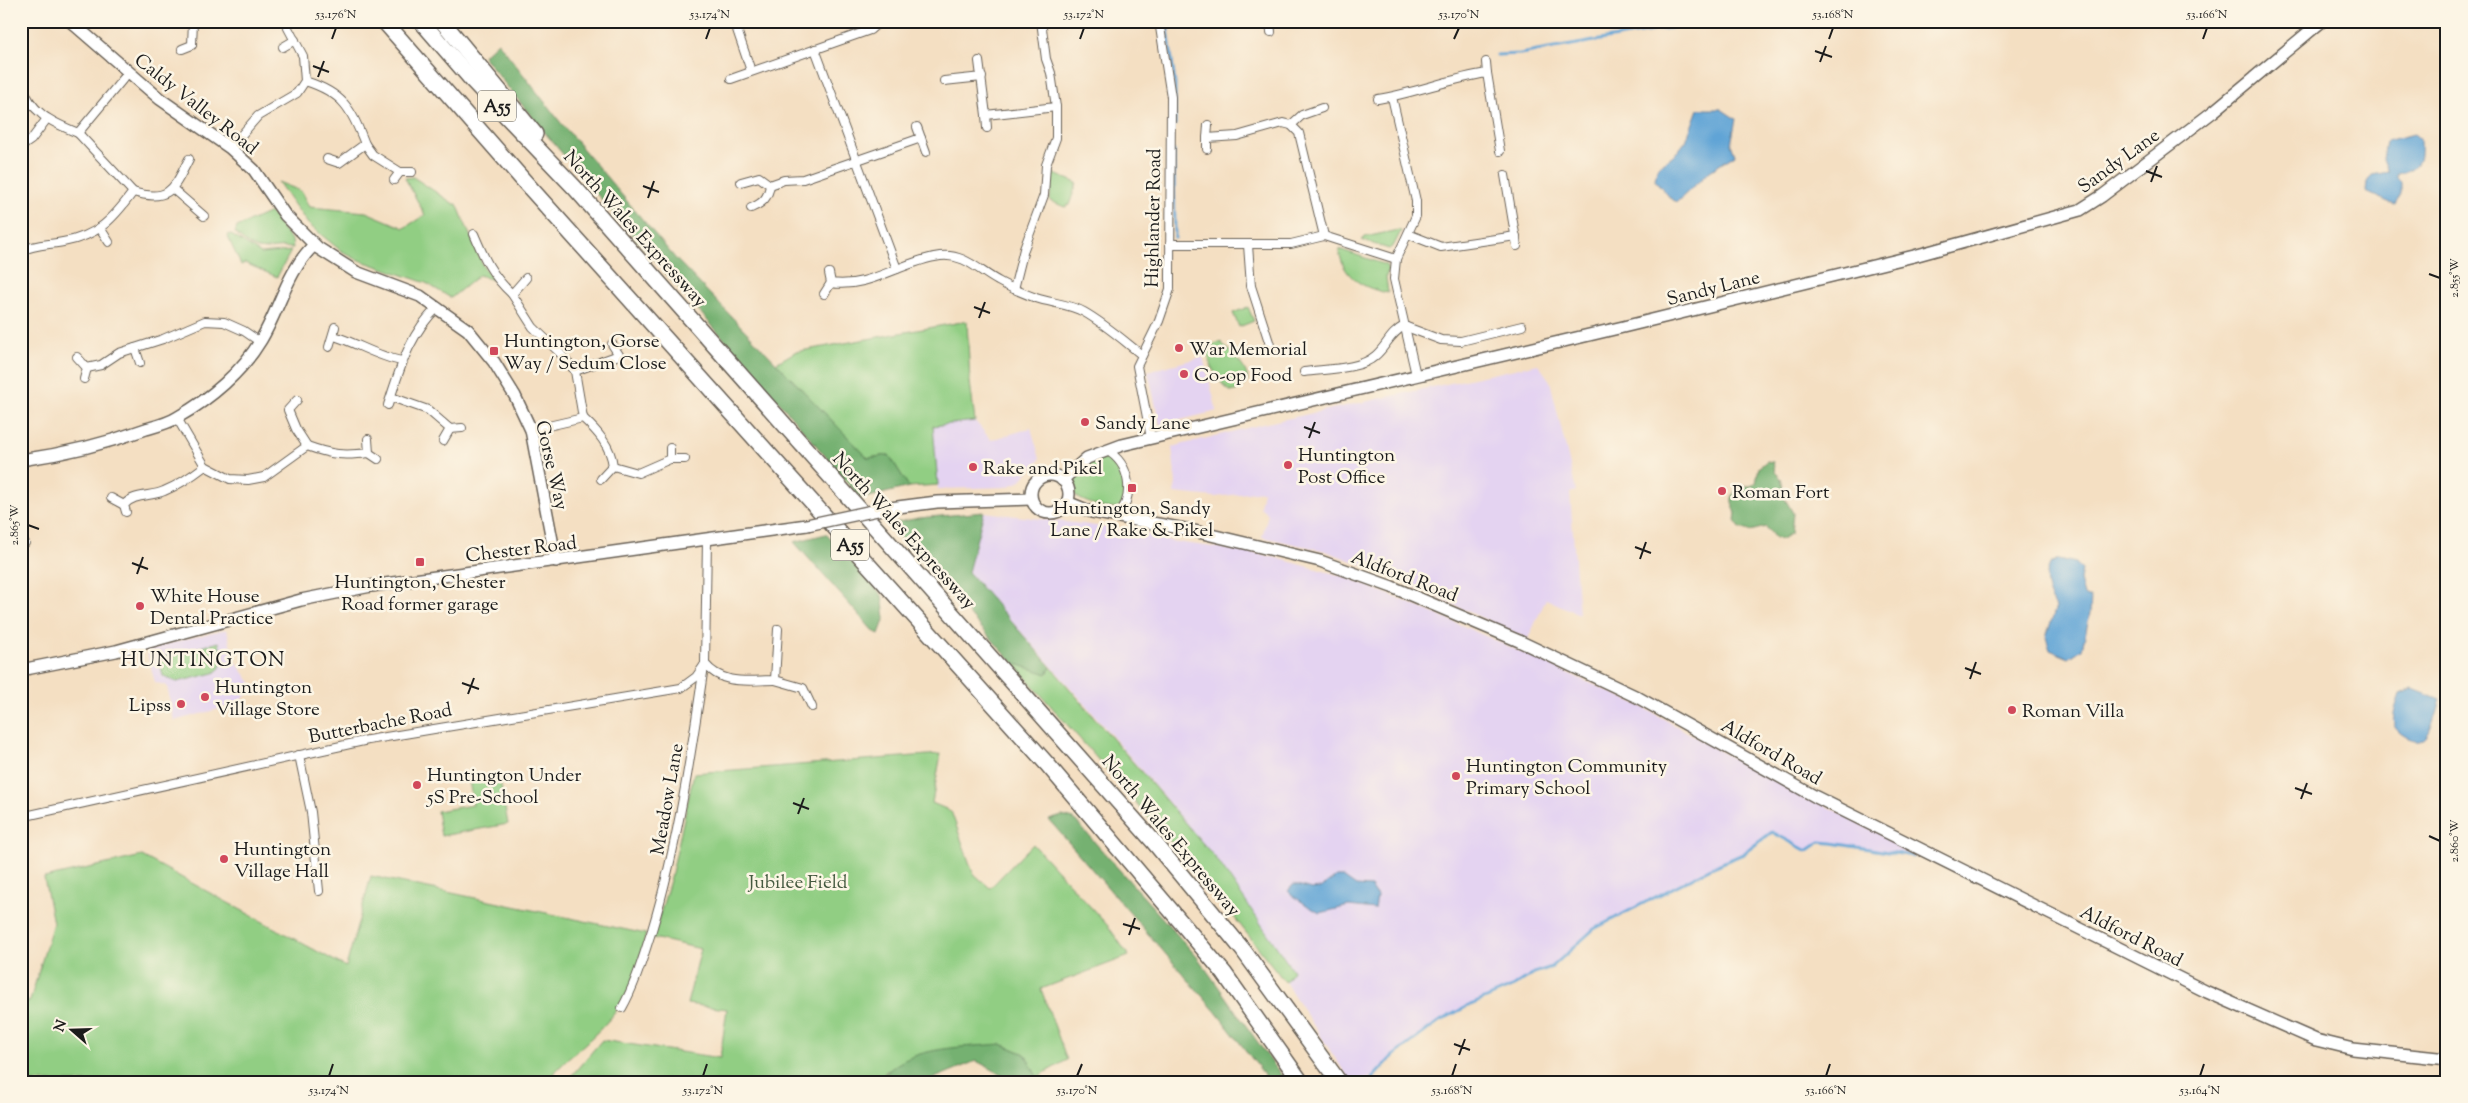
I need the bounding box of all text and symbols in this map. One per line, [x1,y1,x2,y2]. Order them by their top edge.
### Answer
text: 53.176°N [315,6,357,24]
text: 53.174°N [689,6,730,24]
text: 53.172°N [1063,6,1104,24]
text: 53.170°N [1438,6,1480,24]
text: 53.168°N [1812,6,1854,24]
text: 53.166°N [2186,6,2228,24]
street label: Caldy Valley Road [128,48,264,162]
road number: A55 [478,90,516,122]
street label: Sandy Lane [2073,123,2166,201]
street label: North Wales Expressway [556,145,713,315]
street label: Highlander Road [1140,148,1169,288]
text: 2.855°W [2446,258,2464,298]
street label: Sandy Lane [1664,265,1763,314]
place label: Huntington, Gorse Way / Sedum Close [504,329,667,378]
place label: War Memorial [1189,337,1307,364]
marker: War Memorial [1173,342,1185,354]
marker: Huntington, Gorse Way / Sedum Close [488,345,500,357]
place label: Co-op Food [1194,363,1292,390]
marker: Co-op Food [1178,368,1190,380]
place label: Sandy Lane [1095,411,1190,438]
marker: Sandy Lane [1079,416,1091,428]
street label: Gorse Way [527,418,574,514]
place label: Huntington Post Office [1298,443,1395,492]
street label: North Wales Expressway [825,447,982,617]
place label: Rake and Pikel [983,456,1103,483]
marker: Huntington Post Office [1282,459,1294,471]
marker: Rake and Pikel [967,461,979,473]
place label: Roman Fort [1732,480,1830,507]
marker: Huntington, Sandy Lane / Rake & Pikel [1126,482,1138,494]
marker: Roman Fort [1716,485,1728,497]
place label: Huntington, Sandy Lane / Rake & Pikel [1050,496,1214,545]
text: 2.865°W [6,504,24,546]
street label: Chester Road [464,530,579,571]
road number: A55 [831,530,869,560]
street label: Aldford Road [1347,545,1462,610]
marker: Huntington, Chester Road former garage [414,556,426,568]
place label: Huntington, Chester Road former garage [334,570,506,619]
place label: White House Dental Practice [150,584,273,633]
marker: White House Dental Practice [134,600,146,612]
district label: HUNTINGTON [120,646,286,676]
place label: Huntington Village Store [215,675,320,724]
marker: Huntington Village Store [199,691,211,703]
place label: Lipss [129,693,171,720]
street label: Butterbache Road [306,697,455,752]
marker: Lipss [175,698,187,710]
place label: Roman Villa [2022,699,2124,726]
marker: Roman Villa [2006,704,2018,716]
street label: Aldford Road [1715,713,1826,793]
street label: Meadow Lane [645,741,692,858]
street label: North Wales Expressway [1094,750,1246,924]
place label: Huntington Community Primary School [1466,754,1668,803]
place label: Huntington Under 5S Pre-School [426,763,581,812]
marker: Huntington Community Primary School [1450,770,1462,782]
marker: Huntington Under 5S Pre-School [411,779,423,791]
text: 2.860°W [2446,819,2464,863]
place label: Huntington Village Hall [234,837,331,886]
marker: Huntington Village Hall [218,853,230,865]
park label: Jubilee Field [747,870,848,897]
street label: Aldford Road [2075,900,2187,975]
north arrow [48,1006,98,1056]
text: N [50,1018,73,1035]
text: 53.174°N [308,1082,349,1100]
text: 53.172°N [682,1082,723,1100]
text: 53.170°N [1056,1082,1098,1100]
text: 53.168°N [1431,1082,1473,1100]
text: 53.166°N [1805,1082,1847,1100]
text: 53.164°N [2179,1082,2221,1100]

